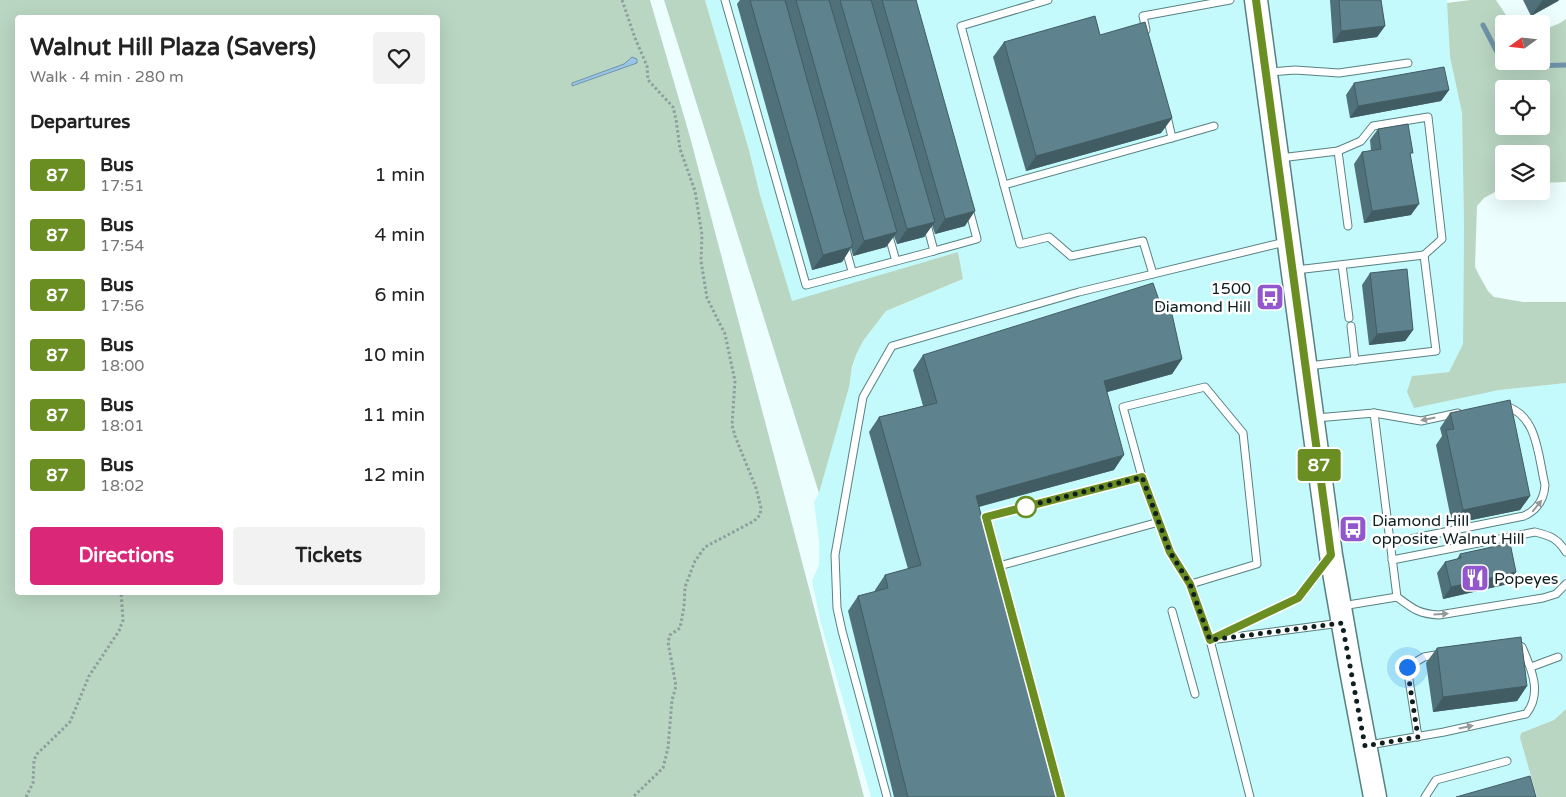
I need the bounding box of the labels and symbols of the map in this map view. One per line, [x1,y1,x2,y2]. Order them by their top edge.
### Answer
north arrow [1495,15,1550,70]
place label: 1500 Diamond Hill [1154,279,1251,317]
bus stop icon: 1500 Diamond Hill [1255,282,1285,312]
one-way arrow [1419,416,1435,424]
line badge: 87 [1296,449,1342,481]
unlabelled marker [1015,496,1037,518]
one-way arrow [1531,500,1542,513]
place label: Diamond Hill opposite Walnut Hill [1372,511,1525,549]
bus stop icon: Diamond Hill opposite Walnut Hill [1338,514,1368,544]
restaurant icon: Popeyes [1460,563,1490,593]
place label: Popeyes [1494,569,1559,589]
one-way arrow [1433,610,1449,618]
your location [1395,655,1420,680]
one-way arrow [1459,723,1474,731]

